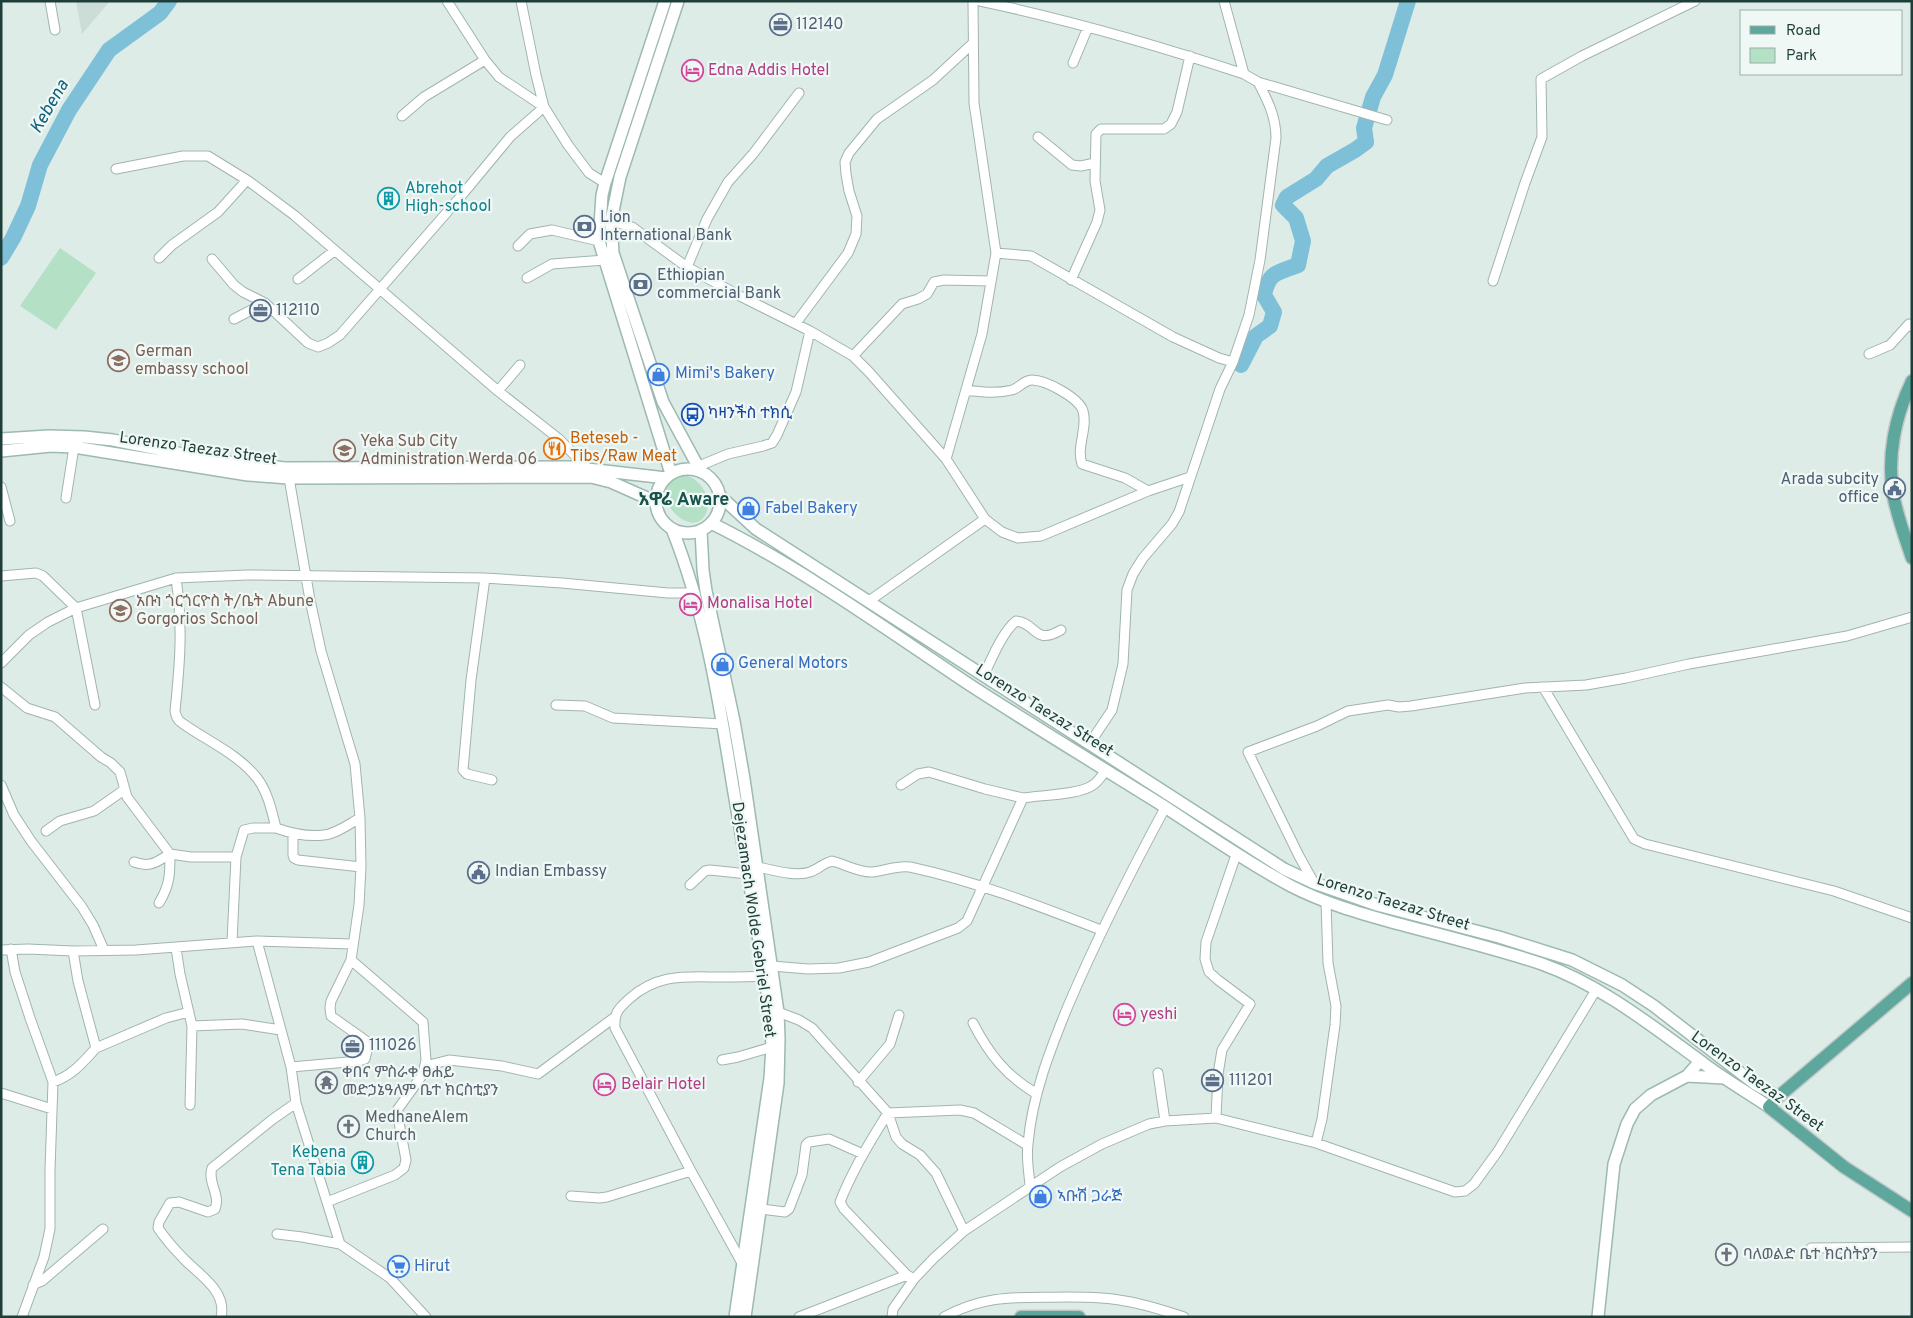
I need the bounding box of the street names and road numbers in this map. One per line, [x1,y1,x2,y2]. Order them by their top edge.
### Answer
street label: Lorenzo Taezaz Street [118,428,278,470]
street label: Lorenzo Taezaz Street [971,660,1117,762]
street label: Dejezamach Wolde Gebriel Street [727,801,779,1039]
street label: Lorenzo Taezaz Street [1314,870,1472,936]
street label: Lorenzo Taezaz Street [1687,1027,1827,1137]

